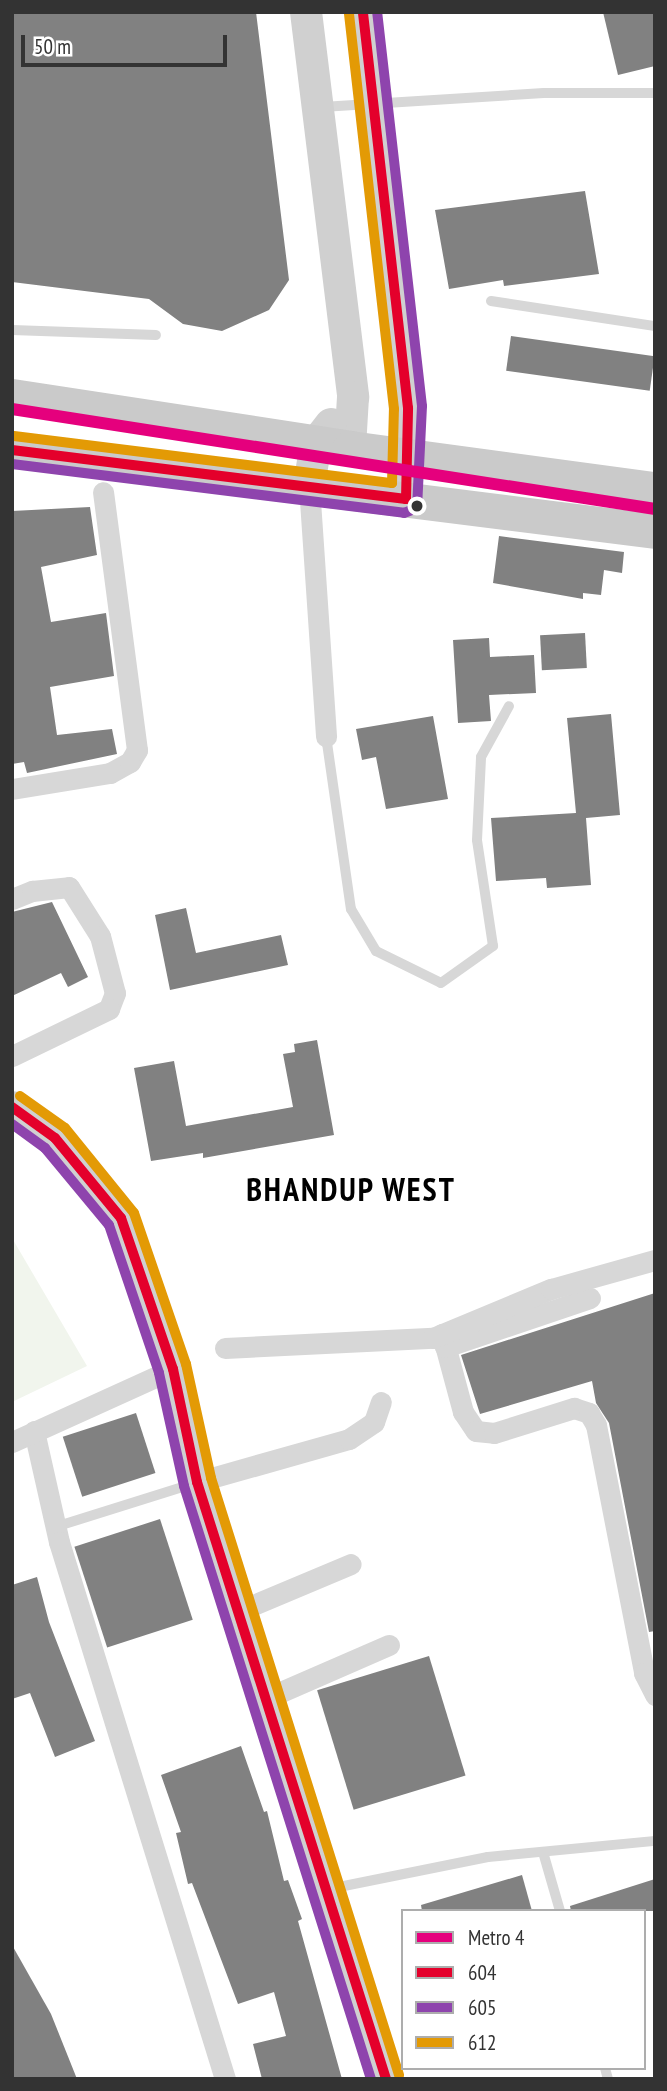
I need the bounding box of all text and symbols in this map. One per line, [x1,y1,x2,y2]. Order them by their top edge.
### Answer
scale bar [24,21,231,65]
text: 50 m [34,33,71,60]
unlabelled marker [410,499,424,513]
district label: BHANDUP WEST [247,1170,455,1208]
legend [401,1909,646,2070]
text: Metro 4 [468,1924,525,1951]
text: 604 [468,1959,496,1986]
text: 605 [468,1994,496,2021]
text: 612 [468,2029,496,2056]

